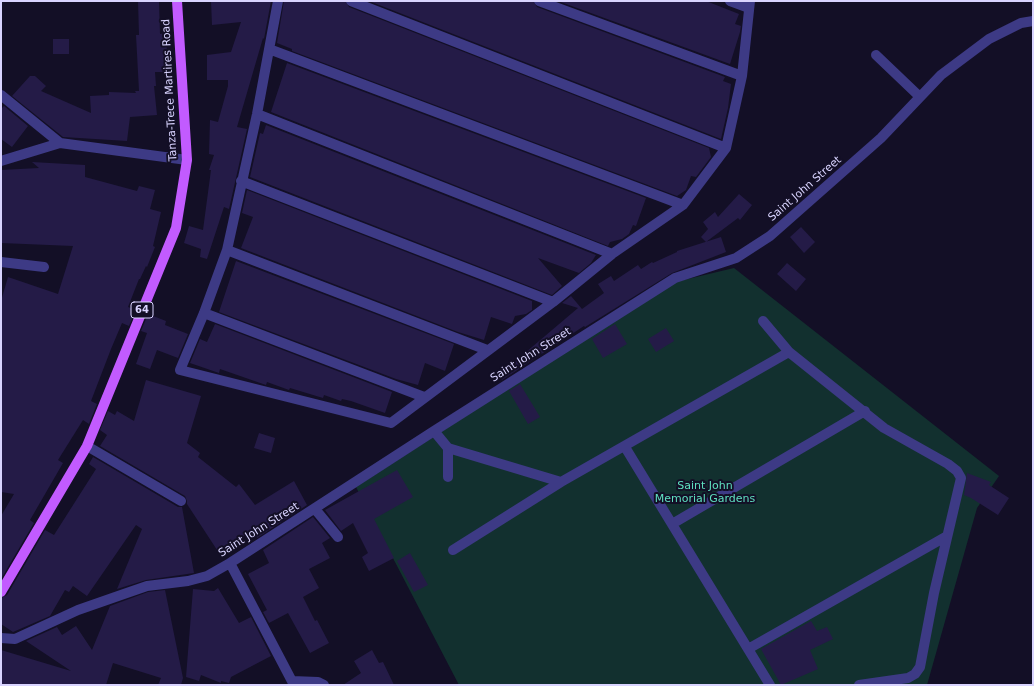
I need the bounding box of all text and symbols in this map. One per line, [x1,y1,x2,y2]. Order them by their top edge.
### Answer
street label: Tanza-Trece Martires Road [160,18,180,162]
street label: Saint John Street [766,154,844,224]
road number: 64 [131,302,153,318]
street label: Saint John Street [488,325,574,385]
park label: Saint John Memorial Gardens [655,479,755,505]
street label: Saint John Street [216,500,302,560]

